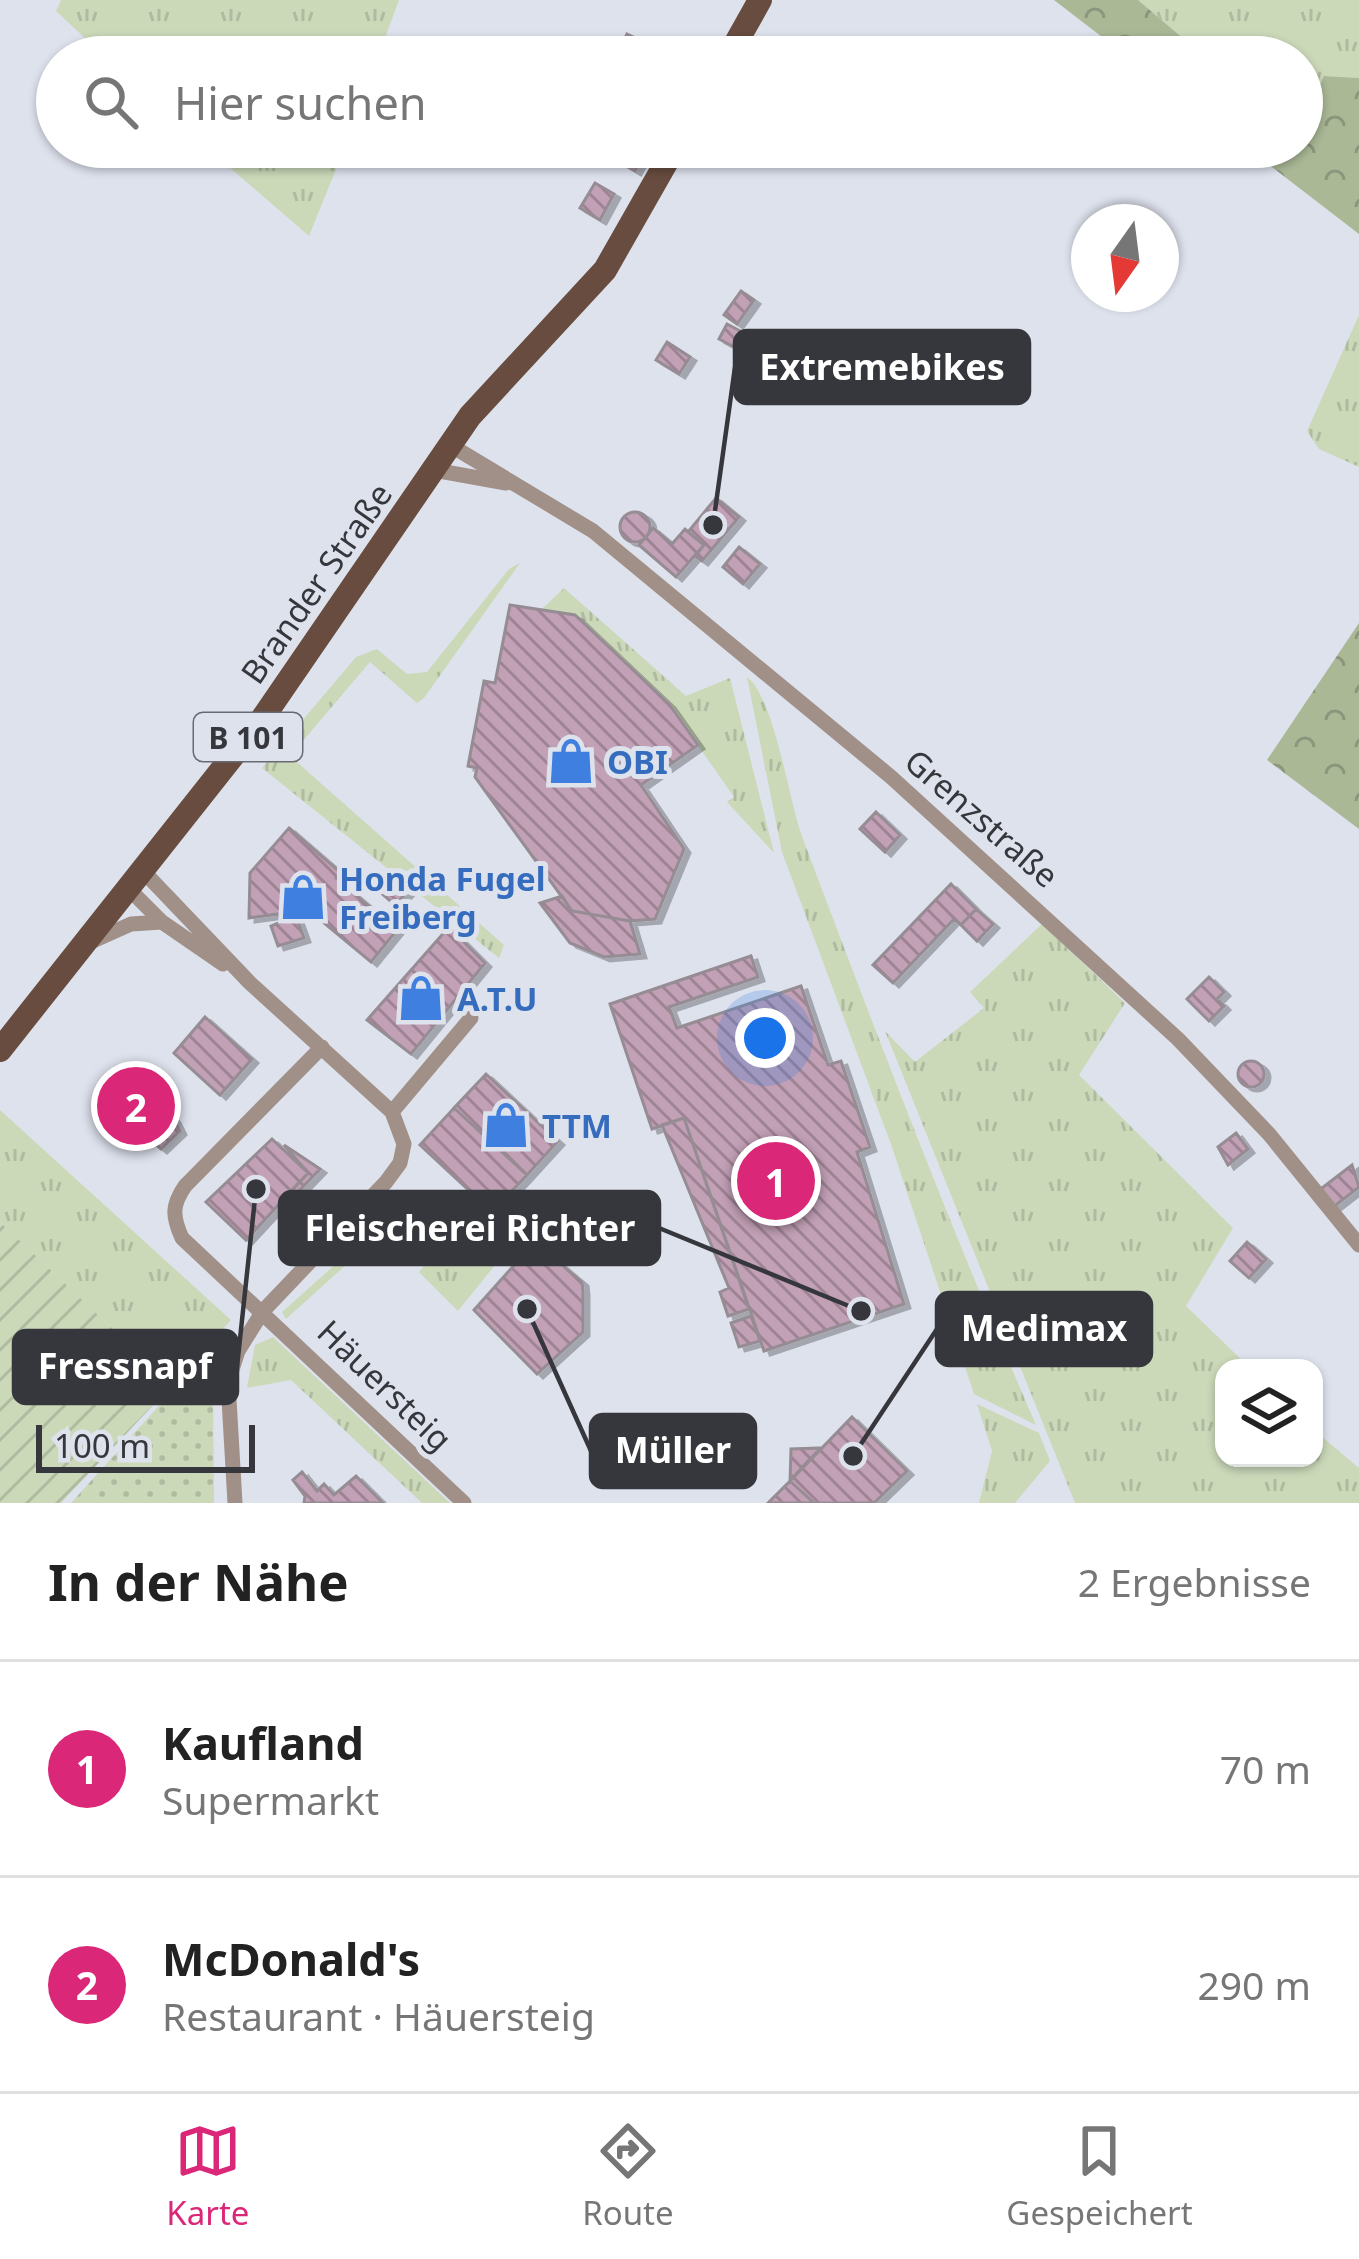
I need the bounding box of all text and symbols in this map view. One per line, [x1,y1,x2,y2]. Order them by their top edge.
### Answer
search box [36,36,1323,168]
icon: search [78,69,144,135]
text: Hier suchen [174,72,427,133]
north arrow [1071,204,1179,312]
callout: Extremebikes [735,331,1029,403]
text: Extremebikes [759,342,1005,391]
street label: Brander Straße [230,474,402,692]
road number: B 101 [194,713,302,761]
shop icon: OBI [546,736,596,786]
place label: OBI [607,739,668,784]
street label: Grenzstraße [895,739,1069,897]
place label: Honda Fugel Freiberg [339,856,545,939]
shop icon: Honda Fugel Freiberg [278,872,328,922]
shop icon: A.T.U [396,973,446,1023]
place label: A.T.U [457,976,537,1021]
your location [735,1008,795,1068]
pin: 2 [97,1061,175,1151]
shop icon: TTM [481,1100,531,1150]
place label: TTM [542,1103,612,1148]
pin: 1 [737,1136,815,1226]
callout: Fleischerei Richter [280,1192,659,1264]
text: Fleischerei Richter [305,1203,635,1252]
callout: Medimax [937,1293,1151,1365]
text: Medimax [961,1303,1127,1352]
street label: Häuersteig [308,1310,462,1460]
callout: Fressnapf [14,1331,237,1403]
text: Fressnapf [38,1341,214,1390]
map controls [1215,1359,1323,1467]
button: layers [1215,1359,1323,1467]
callout: Müller [591,1415,755,1487]
scale bar [36,1419,255,1472]
text: 100 m [54,1423,150,1468]
text: Müller [615,1425,731,1474]
text: In der Nähe [48,1546,349,1616]
text: 2 Ergebnisse [1078,1555,1311,1608]
text: Kaufland [162,1712,364,1773]
text: 1 [76,1742,98,1795]
text: 70 m [1220,1742,1311,1795]
text: Supermarkt [162,1773,379,1826]
text: McDonald's [162,1928,420,1989]
text: 2 [76,1958,98,2011]
text: 290 m [1197,1958,1311,2011]
text: Restaurant · Häuersteig [162,1989,595,2042]
tab: Karte [166,2118,249,2235]
tab: Route [582,2118,674,2235]
tab: Gespeichert [1006,2118,1193,2235]

